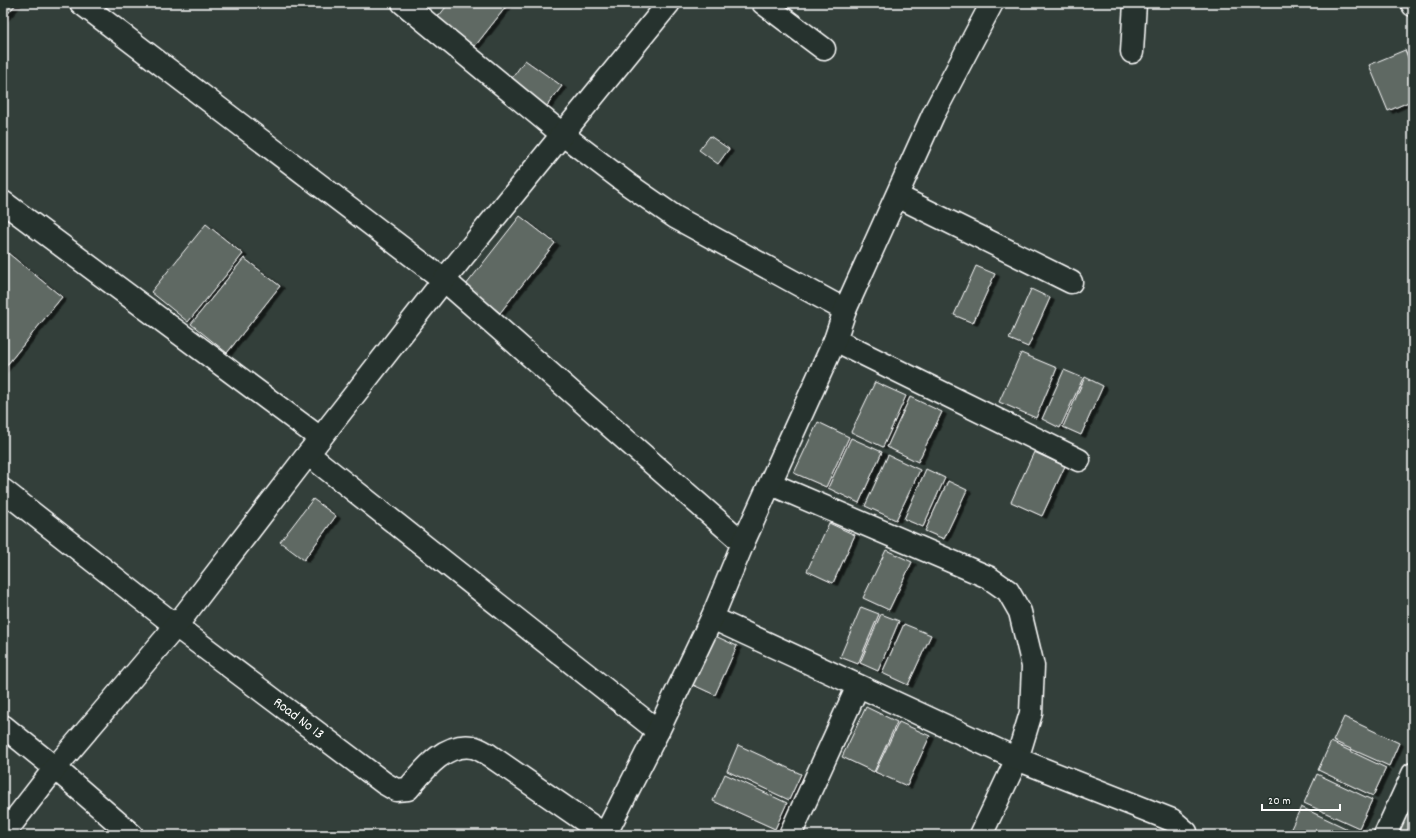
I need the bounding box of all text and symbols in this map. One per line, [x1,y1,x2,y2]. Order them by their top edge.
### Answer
street label: Road No 13 [268,692,328,746]
scale bar [1262,786,1340,812]
text: 20 m [1268,793,1291,810]

